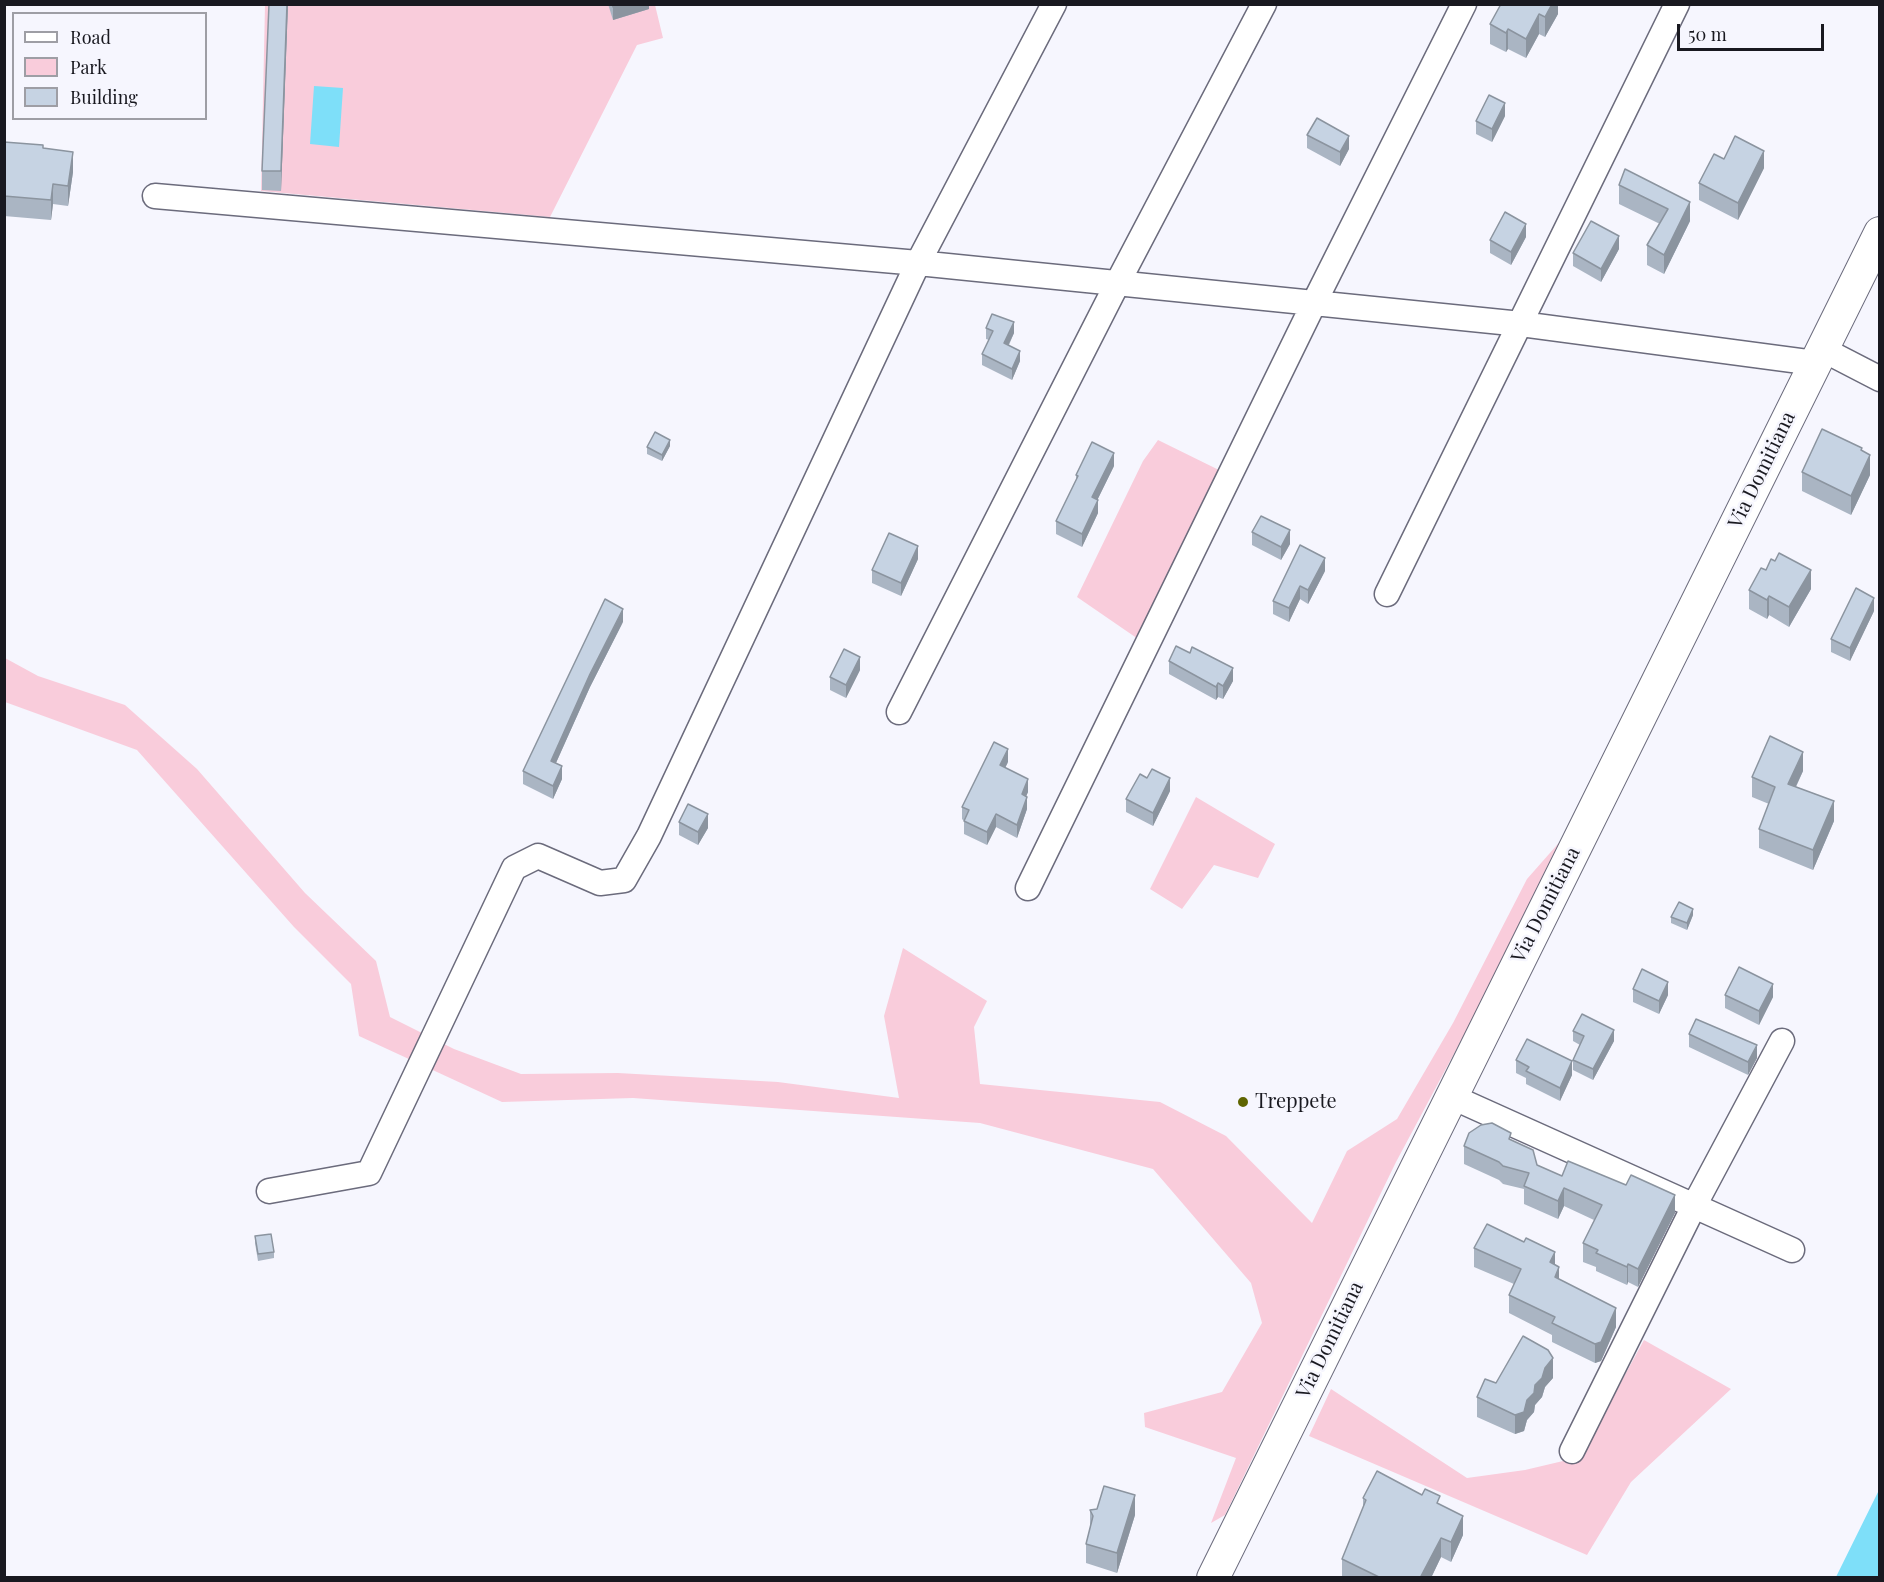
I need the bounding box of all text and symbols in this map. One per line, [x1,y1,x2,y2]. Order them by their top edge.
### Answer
legend [12,12,207,120]
scale bar [1680,12,1827,50]
text: 50 m [1688,22,1727,46]
text: Road [70,25,111,49]
text: Park [70,55,107,79]
text: Building [70,85,138,109]
street label: Via Domitiana [1723,408,1801,532]
street label: Via Domitiana [1507,843,1585,967]
place label: Treppete [1255,1090,1337,1114]
marker: Treppete [1236,1095,1250,1109]
street label: Via Domitiana [1291,1278,1369,1402]

